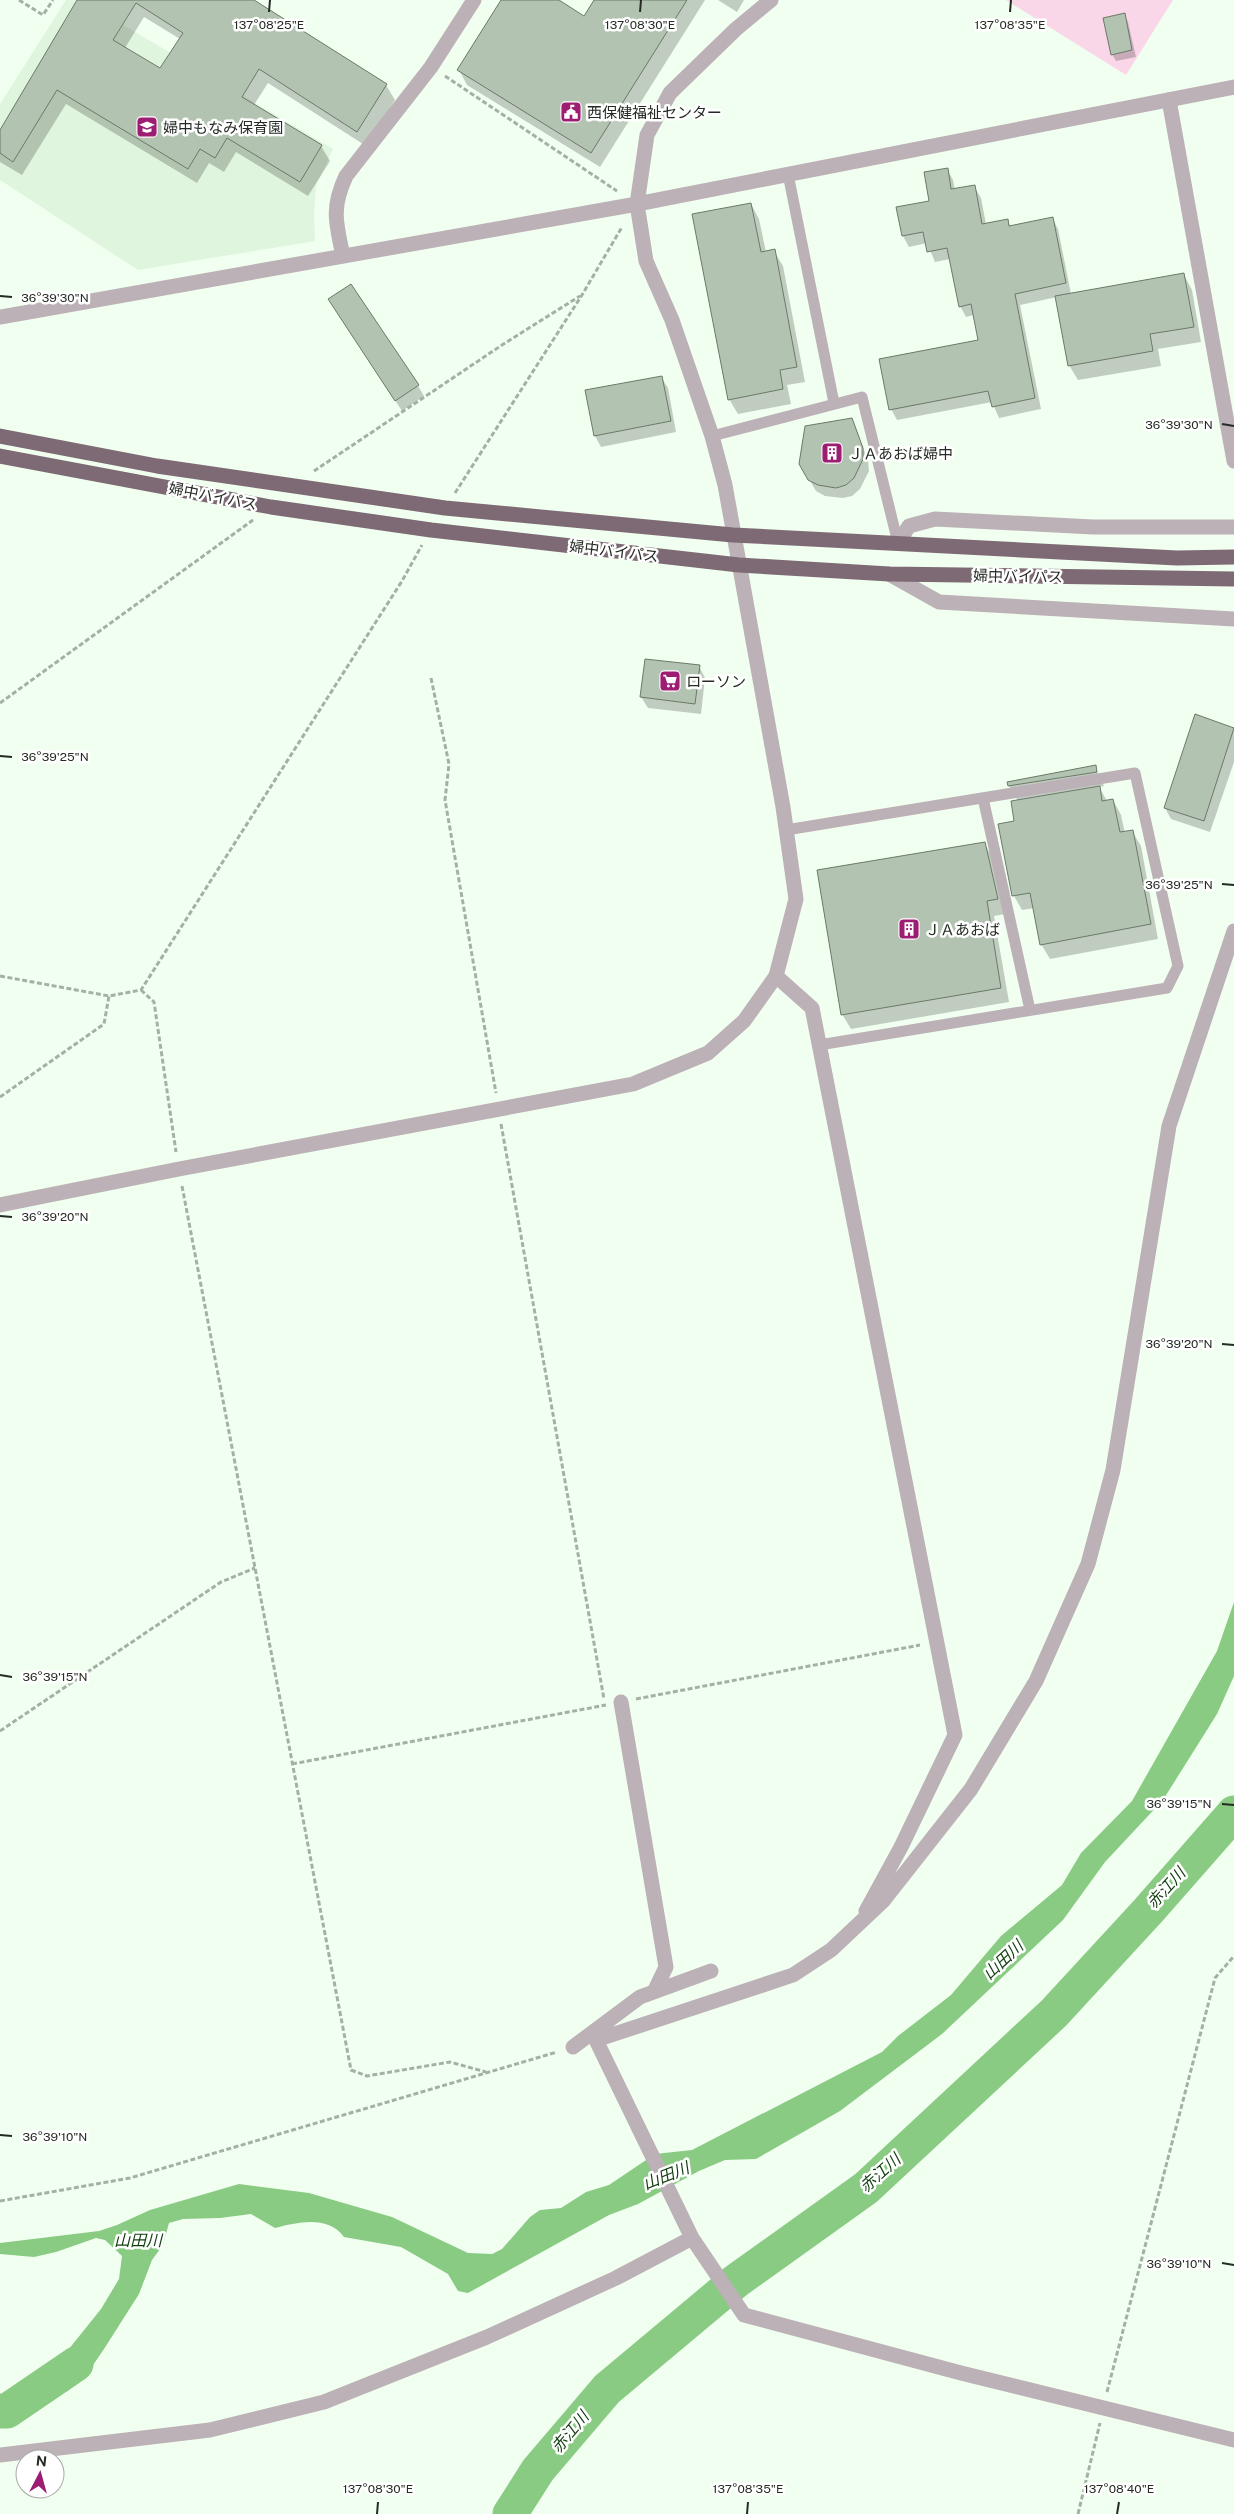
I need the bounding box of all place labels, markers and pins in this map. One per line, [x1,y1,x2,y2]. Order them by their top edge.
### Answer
public building icon: 西保健福祉センター [559,100,583,124]
place label: 西保健福祉センター [587,104,722,121]
school or university icon: 婦中もなみ保育園 [135,115,159,139]
place label: 婦中もなみ保育園 [163,119,283,136]
building icon: ＪＡあおば婦中 [820,441,844,465]
place label: ＪＡあおば婦中 [848,445,953,462]
supermarket icon: ローソン [658,669,682,693]
place label: ローソン [686,673,746,690]
building icon: ＪＡあおば [897,917,921,941]
place label: ＪＡあおば [925,921,1000,938]

